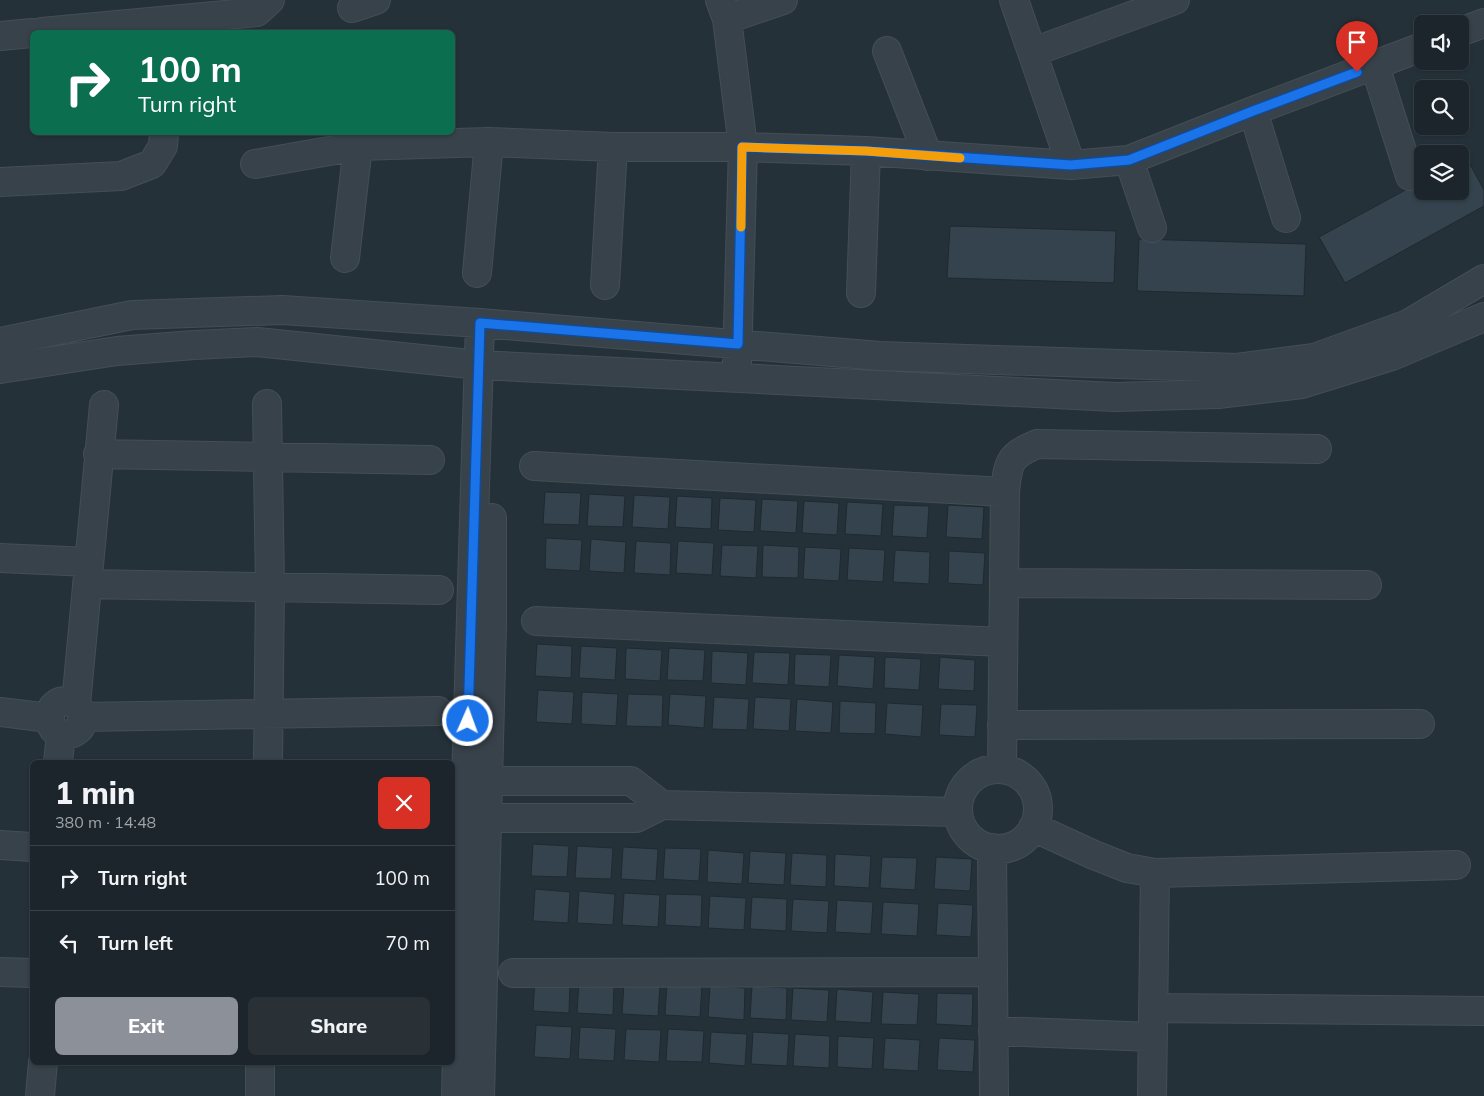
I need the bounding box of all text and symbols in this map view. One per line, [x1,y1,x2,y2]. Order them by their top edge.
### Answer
map controls [1414,15,1469,200]
button: sound [1414,15,1469,70]
pin [1336,21,1378,72]
icon: arrive [1343,28,1371,56]
text: 100 m [138,47,242,91]
icon: right [55,50,120,115]
button: search [1414,80,1469,135]
text: Turn right [138,90,236,118]
button: layers [1414,145,1469,200]
position arrow [441,694,493,746]
text: 1 min [55,774,135,812]
button: close [378,777,430,829]
text: 380 m · 14:48 [55,812,156,832]
icon: right [55,864,83,892]
text: Turn right [98,866,187,890]
text: 100 m [374,866,430,890]
icon: left [55,929,83,957]
text: Turn left [98,931,173,955]
text: 70 m [386,931,430,955]
button: Exit [55,997,238,1055]
button: Share [248,997,430,1055]

